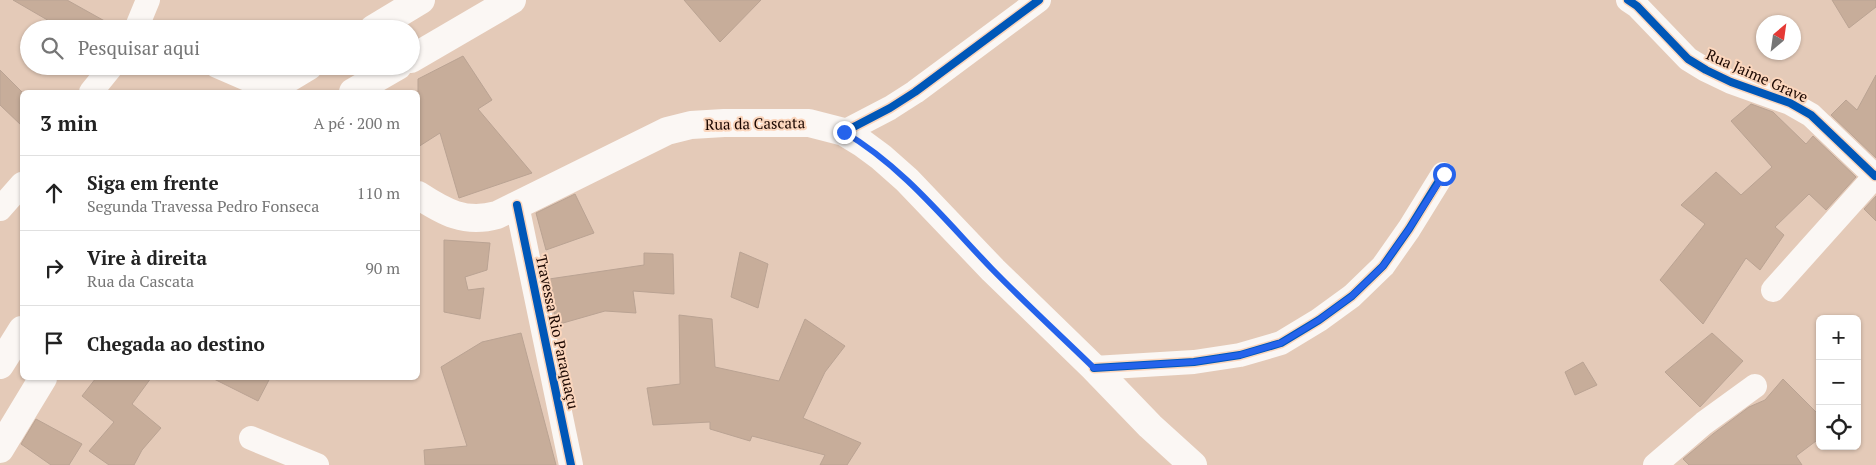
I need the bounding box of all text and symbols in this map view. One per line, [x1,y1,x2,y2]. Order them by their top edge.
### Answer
north arrow [1756,15,1801,60]
search box [20,20,420,75]
icon: search [38,34,66,62]
text: Pesquisar aqui [78,35,200,60]
street label: Rua Jaime Grave [1703,44,1811,106]
text: 3 min [40,109,97,137]
text: A pé · 200 m [313,112,400,134]
street label: Rua da Cascata [705,112,806,134]
route end [833,121,856,144]
route start [1433,163,1456,186]
text: Siga em frente [87,170,219,195]
icon: ahead [40,179,68,207]
text: 110 m [357,182,400,204]
text: Segunda Travessa Pedro Fonseca [87,195,319,217]
text: Vire à direita [87,245,207,270]
street label: Travessa Rio Paraquaçu [532,253,584,411]
icon: right [40,254,68,282]
text: 90 m [365,257,400,279]
text: Rua da Cascata [87,270,194,292]
map controls [1816,315,1861,450]
button: + [1816,315,1861,360]
icon: arrive [40,329,68,357]
text: Chegada ao destino [87,331,265,356]
button: − [1816,360,1861,405]
button: locate [1816,405,1861,450]

